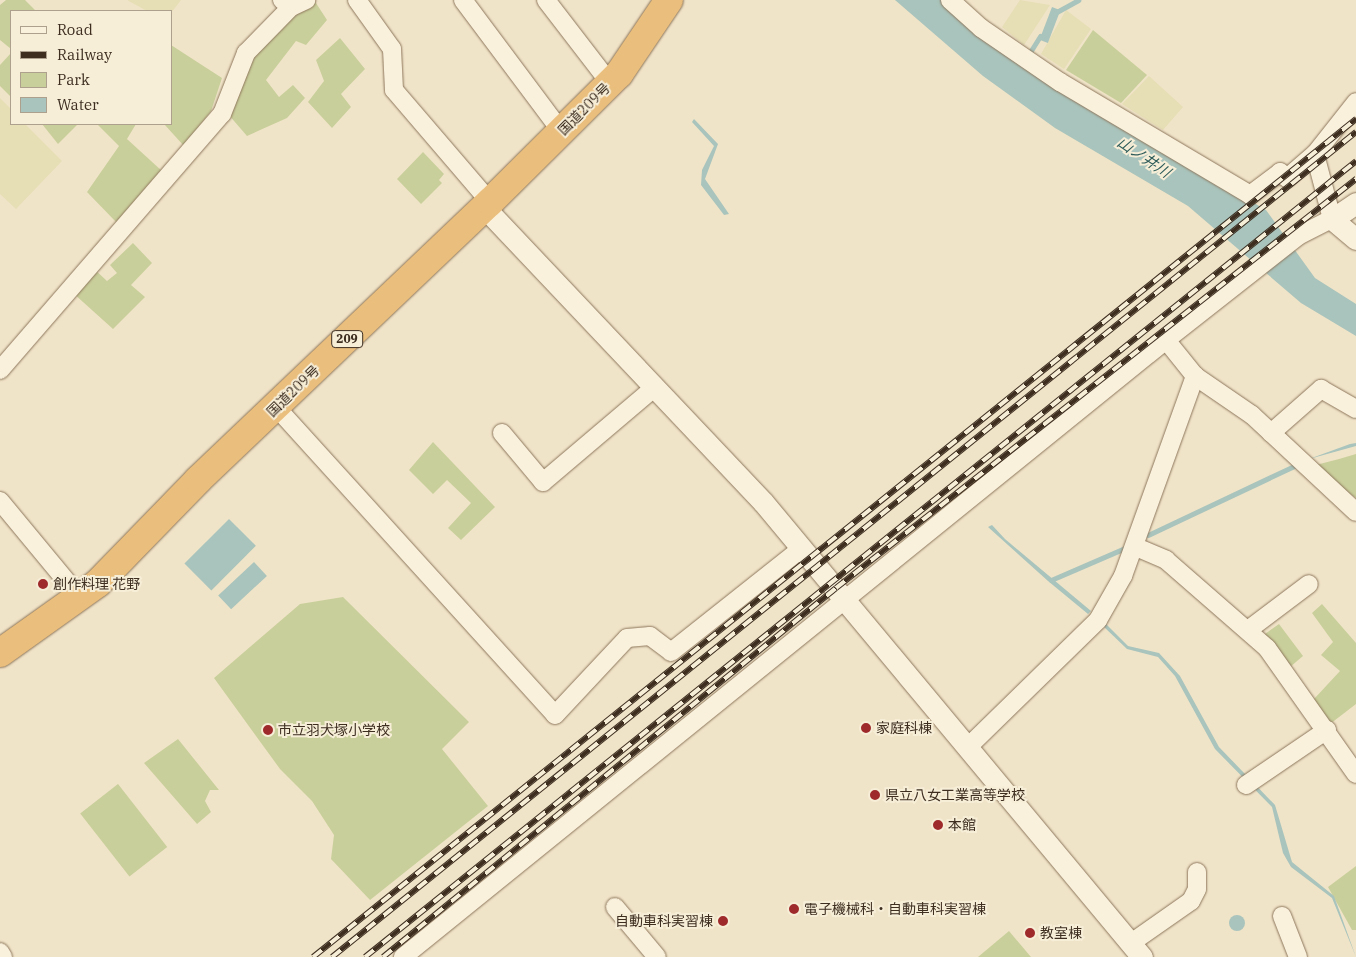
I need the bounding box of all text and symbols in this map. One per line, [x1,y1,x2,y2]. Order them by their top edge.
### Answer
legend [10,10,172,125]
text: Road [57,20,93,39]
text: Railway [57,45,112,64]
text: Park [57,70,90,89]
street label: 国道209号 [554,79,614,139]
text: Water [57,95,99,114]
water label: 山ノ井川 [1114,133,1174,181]
road number: 209 [331,329,363,348]
street label: 国道209号 [263,362,323,420]
place label: 創作料理 花野 [53,576,140,592]
marker: 創作料理 花野 [37,578,49,590]
place label: 家庭科棟 [876,720,932,736]
place label: 市立羽犬塚小学校 [278,722,390,738]
marker: 家庭科棟 [860,722,872,734]
marker: 市立羽犬塚小学校 [262,724,274,736]
place label: 県立八女工業高等学校 [885,787,1025,803]
marker: 県立八女工業高等学校 [869,789,881,801]
place label: 本館 [948,817,976,833]
marker: 本館 [932,819,944,831]
place label: 電子機械科・自動車科実習棟 [804,901,986,917]
marker: 電子機械科・自動車科実習棟 [788,903,800,915]
place label: 自動車科実習棟 [615,913,713,929]
marker: 自動車科実習棟 [717,915,729,927]
place label: 教室棟 [1040,925,1082,941]
marker: 教室棟 [1024,927,1036,939]

